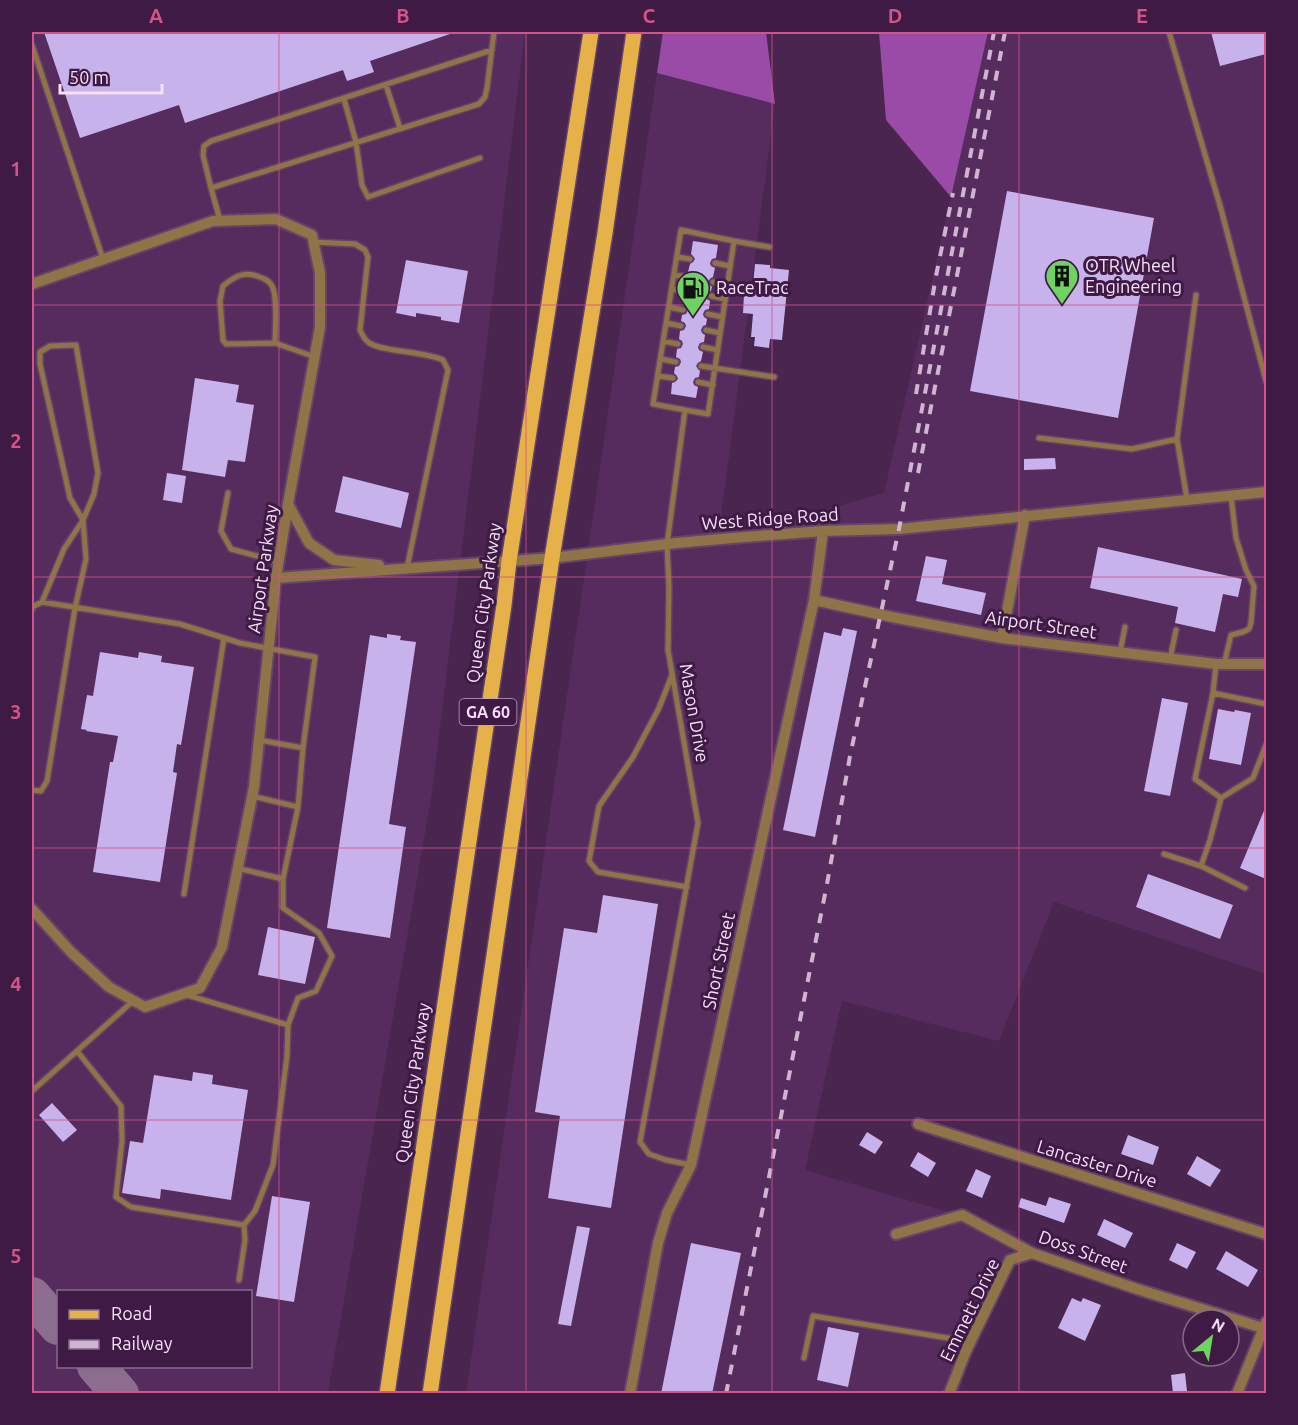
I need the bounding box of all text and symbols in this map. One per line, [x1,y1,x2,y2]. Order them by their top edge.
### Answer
text: A [149,4,163,27]
text: B [396,4,410,27]
text: C [643,4,656,27]
text: D [888,4,902,27]
text: E [1136,4,1148,27]
scale bar [60,57,162,95]
text: 50 m [69,67,109,87]
text: 1 [10,157,22,180]
place label: OTR Wheel Engineering [1085,255,1182,296]
building icon: OTR Wheel Engineering [1044,258,1080,305]
fuel station icon: RaceTrac [675,270,711,317]
place label: RaceTrac [716,277,789,297]
text: 2 [10,429,22,452]
street label: Airport Parkway [243,503,281,634]
street label: West Ridge Road [701,503,839,533]
street label: Queen City Parkway [462,521,505,684]
street label: Airport Street [984,606,1098,642]
street label: Mason Drive [676,662,714,764]
road number: GA 60 [460,699,516,725]
text: 3 [10,700,22,723]
street label: Short Street [698,911,738,1011]
text: 4 [10,972,22,995]
street label: Queen City Parkway [391,1001,434,1164]
street label: Lancaster Drive [1035,1135,1160,1191]
street label: Doss Street [1036,1226,1131,1276]
text: 5 [10,1244,22,1267]
street label: Emmett Drive [936,1255,1003,1364]
legend [57,1290,252,1368]
text: Road [111,1303,153,1323]
north arrow [1181,1308,1241,1368]
text: N [1209,1314,1228,1336]
text: Railway [111,1333,173,1353]

